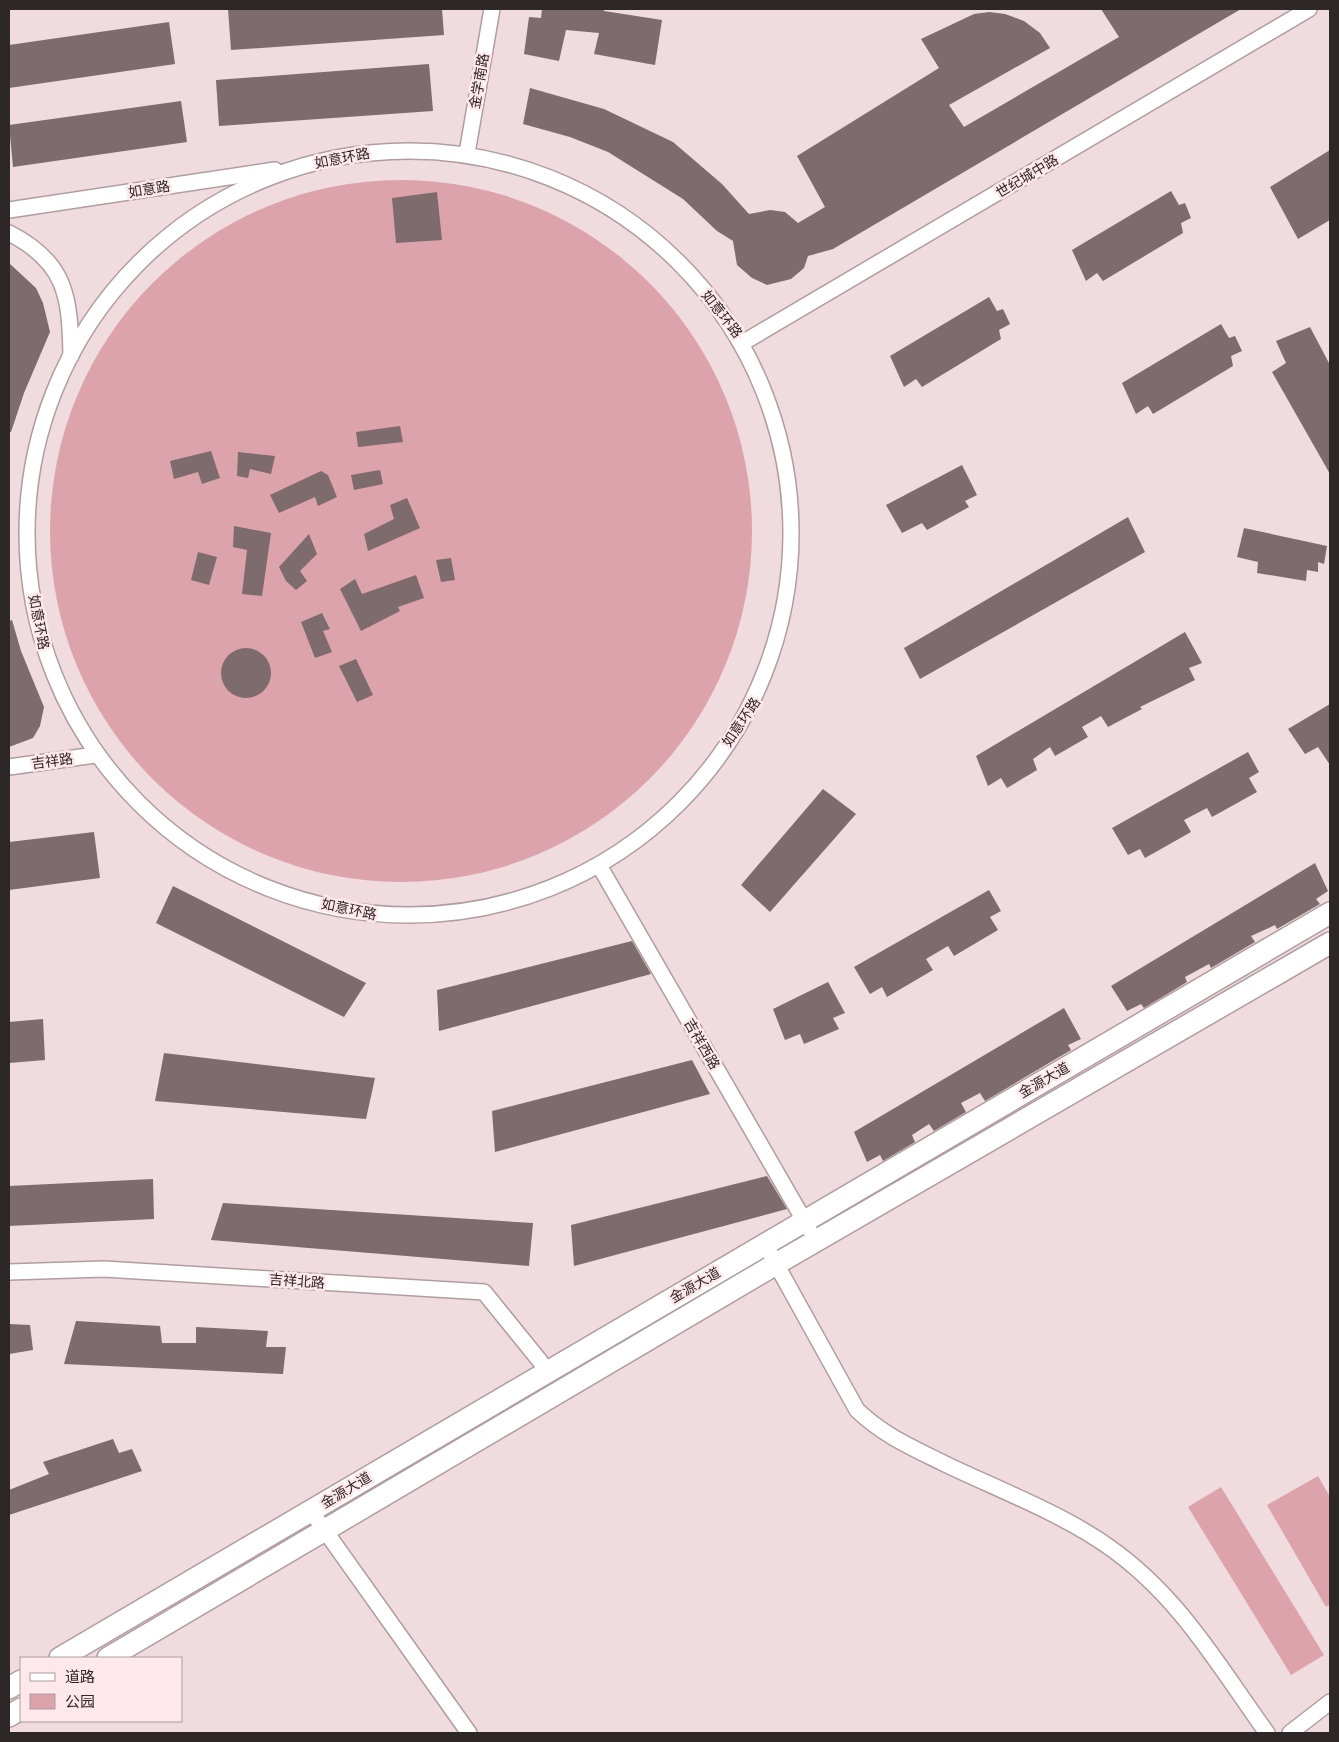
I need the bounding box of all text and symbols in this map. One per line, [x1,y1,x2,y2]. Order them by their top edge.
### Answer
street label: 金学南路 [466,52,492,110]
street label: 如意环路 [313,145,371,171]
street label: 世纪城中路 [993,151,1061,201]
street label: 如意路 [127,178,171,200]
street label: 如意环路 [698,287,746,341]
street label: 如意环路 [26,593,52,651]
street label: 如意环路 [719,694,763,750]
street label: 吉祥路 [30,750,74,772]
street label: 如意环路 [320,895,378,923]
street label: 吉祥西路 [681,1016,723,1072]
street label: 金源大道 [1016,1059,1072,1101]
street label: 金源大道 [667,1264,723,1306]
street label: 吉祥北路 [269,1271,325,1291]
street label: 金源大道 [318,1469,374,1511]
legend [20,1657,182,1722]
text: 道路 [65,1668,95,1686]
text: 公园 [65,1693,95,1711]

